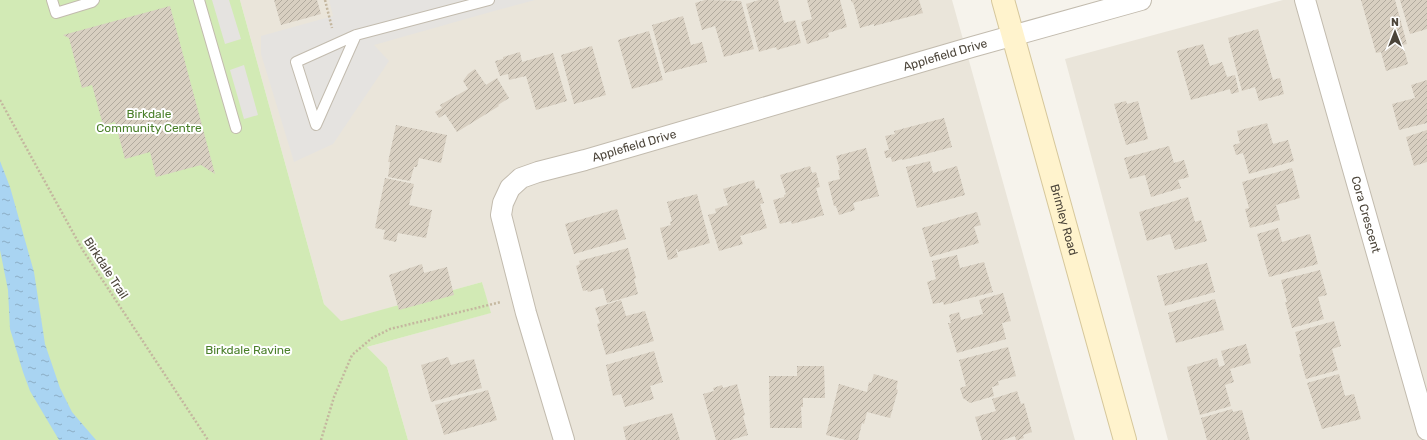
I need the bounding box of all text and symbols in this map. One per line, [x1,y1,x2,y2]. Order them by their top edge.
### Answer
north arrow [1375,12,1415,52]
text: N [1391,16,1399,29]
street label: Applefield Drive [901,36,989,74]
park label: Birkdale Community Centre [96,107,202,135]
street label: Applefield Drive [590,127,678,165]
street label: Cora Crescent [1348,174,1384,255]
street label: Brimley Road [1047,183,1080,257]
street label: Birkdale Trail [81,235,131,301]
park label: Birkdale Ravine [205,343,291,357]

